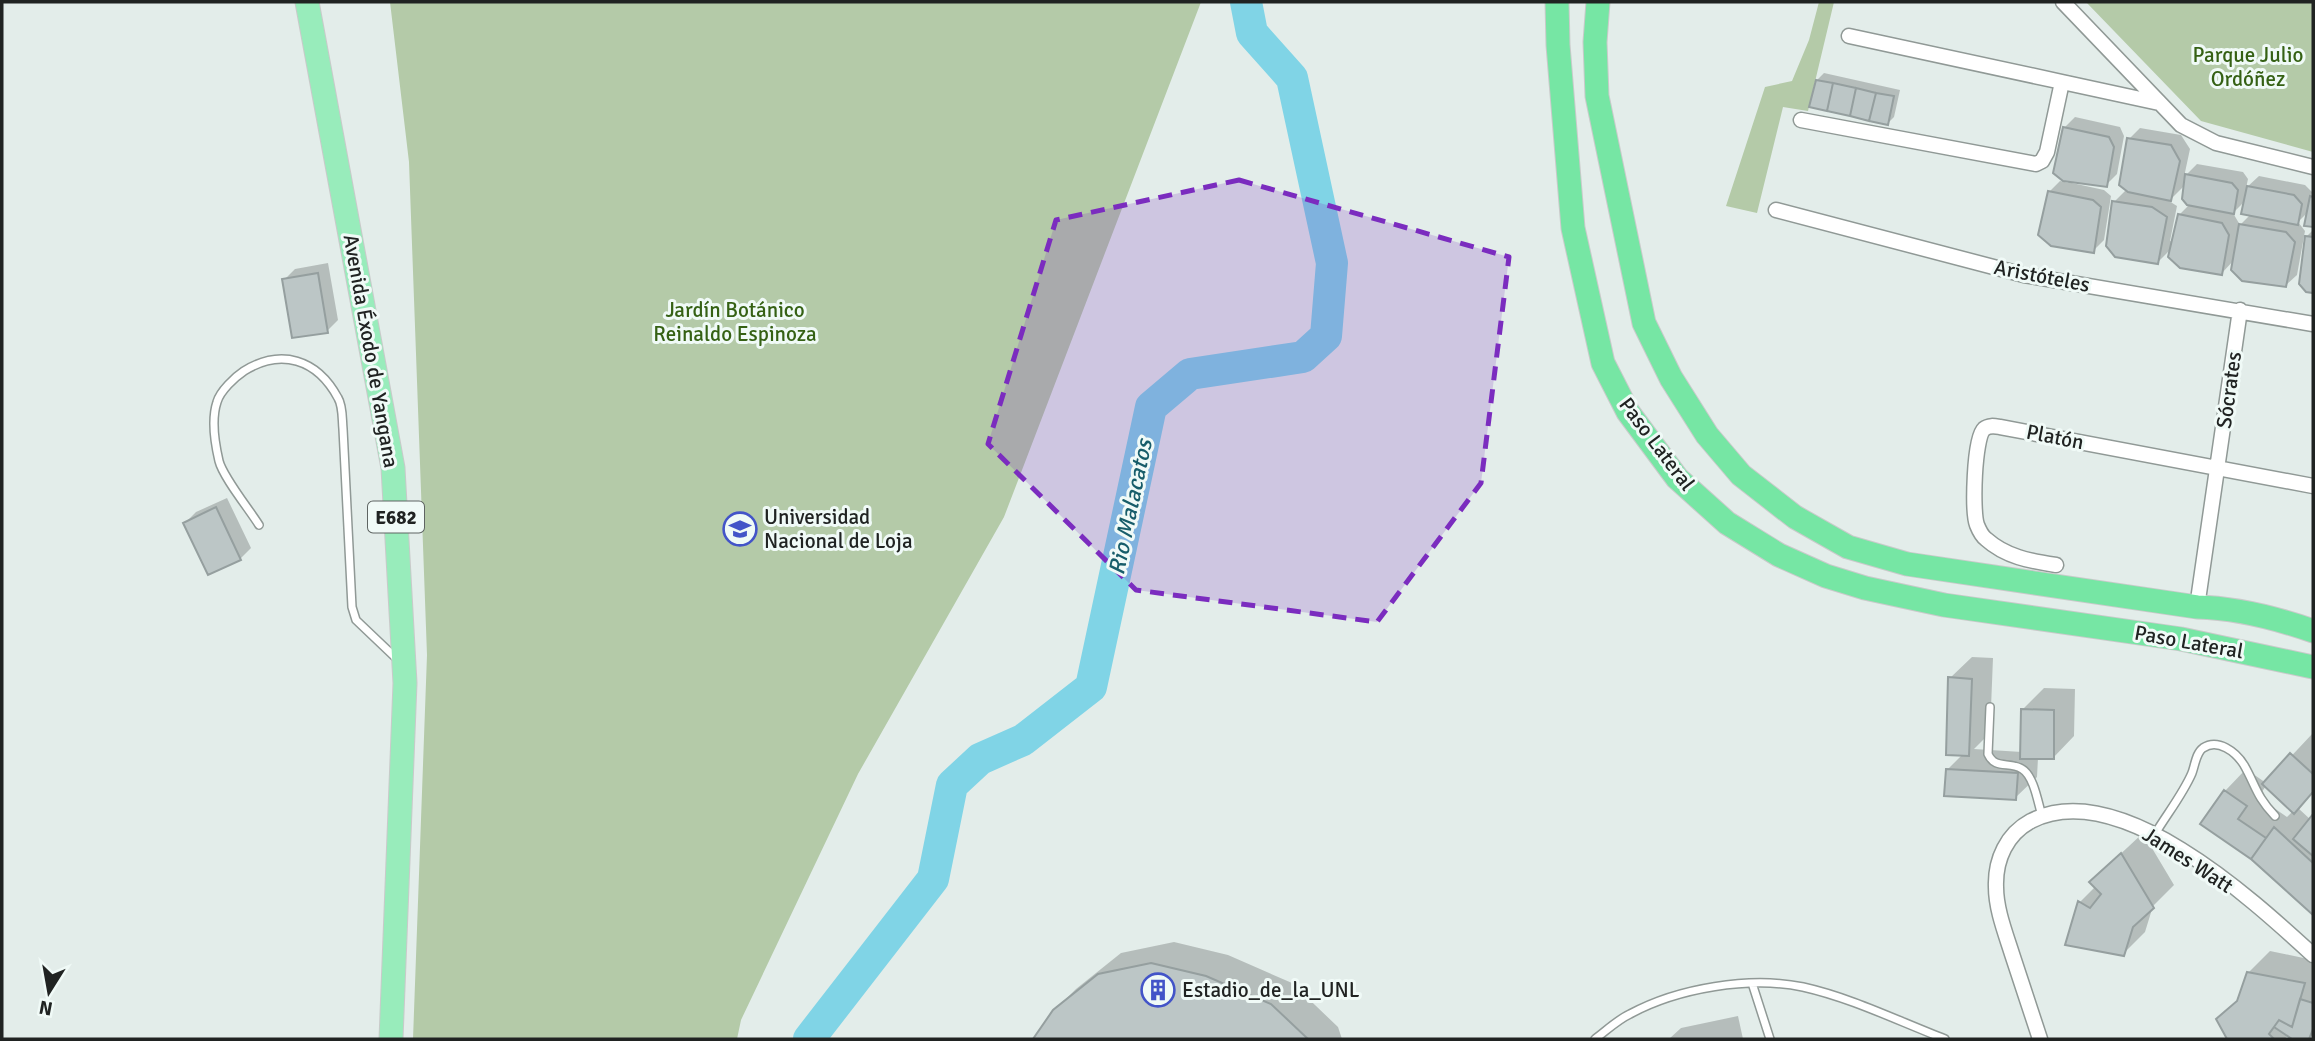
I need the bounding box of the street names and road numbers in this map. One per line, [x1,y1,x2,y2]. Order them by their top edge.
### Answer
street label: Avenida Éxodo de Yangana [338,232,404,470]
street label: Aristóteles [1992,254,2092,298]
street label: Sócrates [2211,350,2247,430]
street label: Paso Lateral [1613,392,1701,496]
street label: Platón [2024,419,2086,455]
road number: E682 [368,502,424,532]
street label: Paso Lateral [2133,620,2245,664]
street label: James Watt [2138,821,2238,899]

